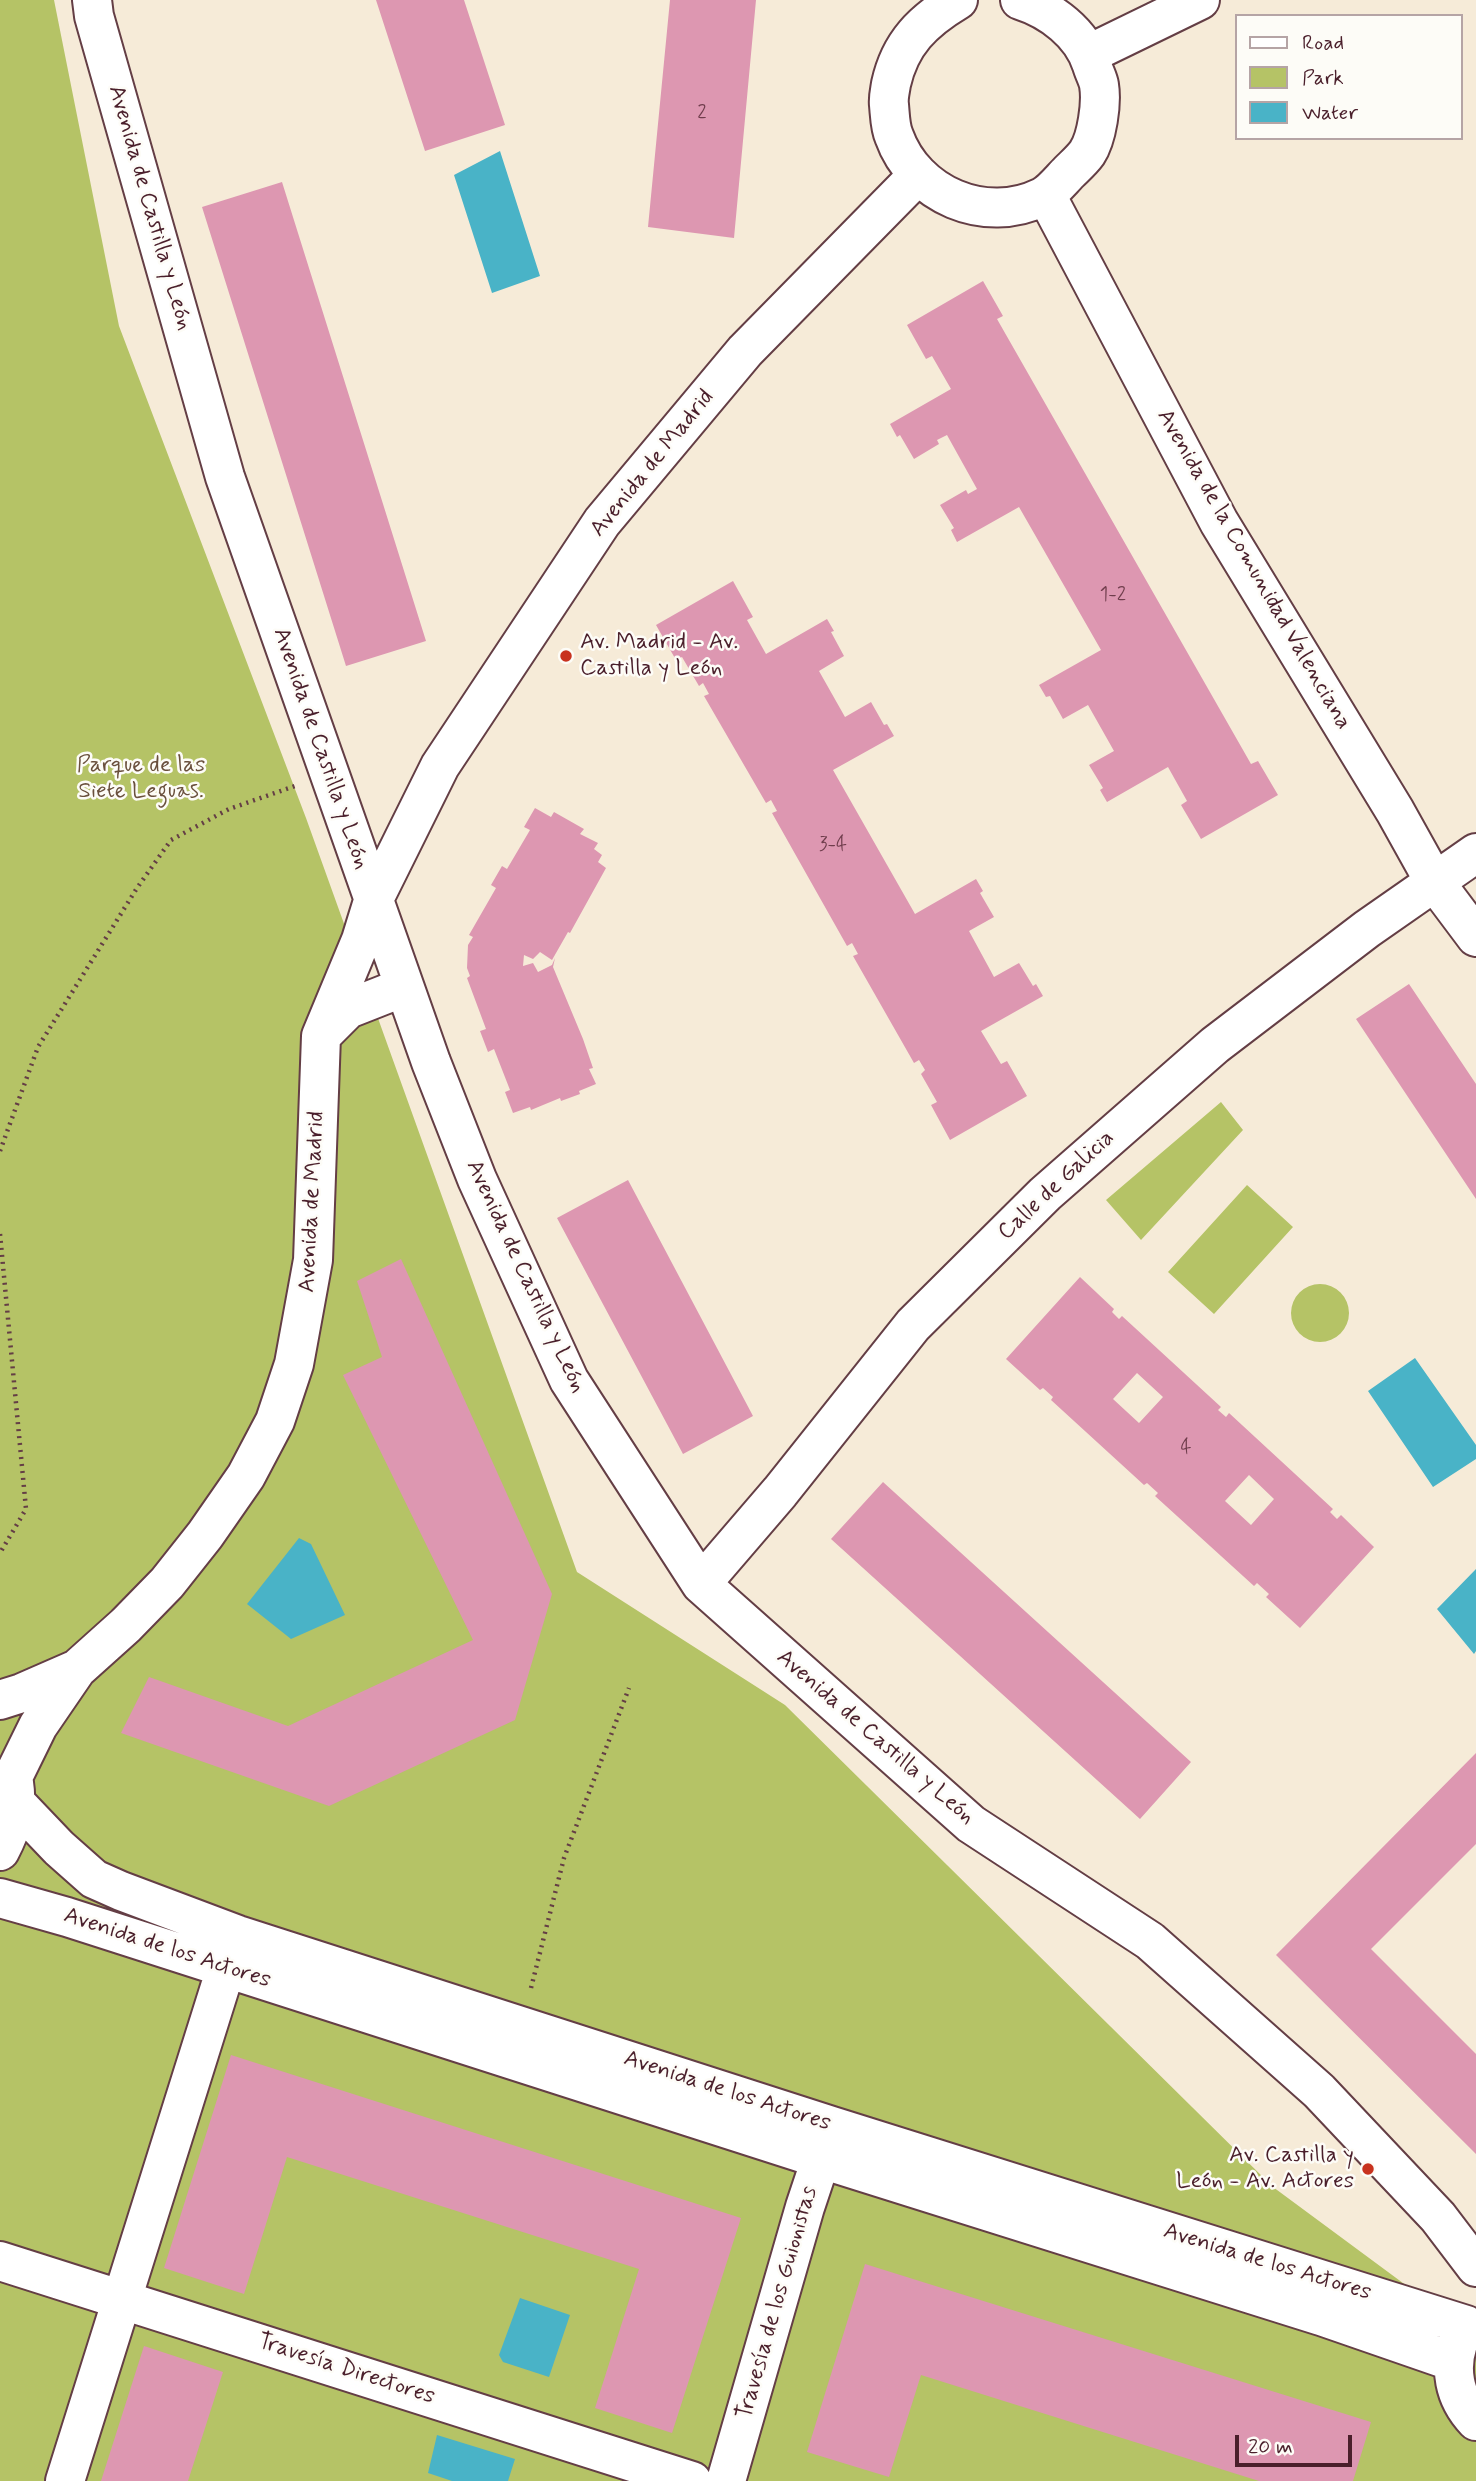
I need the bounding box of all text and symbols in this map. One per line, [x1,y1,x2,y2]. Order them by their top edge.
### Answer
legend [1234,14,1462,140]
text: Road [1302,29,1344,57]
text: Park [1302,64,1344,92]
street label: Avenida de Castilla y León [101,82,197,334]
text: Water [1302,99,1358,127]
house number: 2 [697,103,707,125]
street label: Avenida de Madrid [585,385,721,543]
street label: Avenida de la Comunidad Valenciana [1150,405,1356,735]
house number: 1-2 [1100,585,1126,607]
street label: Avenida de Castilla y León [266,625,374,873]
place label: Av. Madrid - Av. Castilla y León [580,629,738,683]
marker: Av. Madrid - Av. Castilla y León [558,648,574,664]
park label: Parque de las Siete Leguas. [77,752,205,806]
house number: 3-4 [819,835,847,857]
street label: Avenida de Madrid [294,1111,332,1293]
street label: Calle de Galicia [993,1125,1121,1247]
street label: Avenida de Castilla y León [459,1156,591,1398]
house number: 4 [1180,1438,1192,1460]
street label: Avenida de Castilla y León [770,1644,980,1832]
street label: Avenida de los Actores [60,1903,274,1995]
street label: Avenida de los Actores [620,2046,834,2138]
place label: Av. Castilla y León - Av. Actores [1176,2142,1354,2196]
marker: Av. Castilla y León - Av. Actores [1360,2161,1376,2177]
street label: Travesía de los Guionistas [732,2183,824,2423]
street label: Avenida de los Actores [1160,2218,1374,2308]
street label: Travesía Directores [254,2328,438,2412]
scale bar [1238,2422,1355,2466]
text: 20 m [1248,2433,1293,2461]

